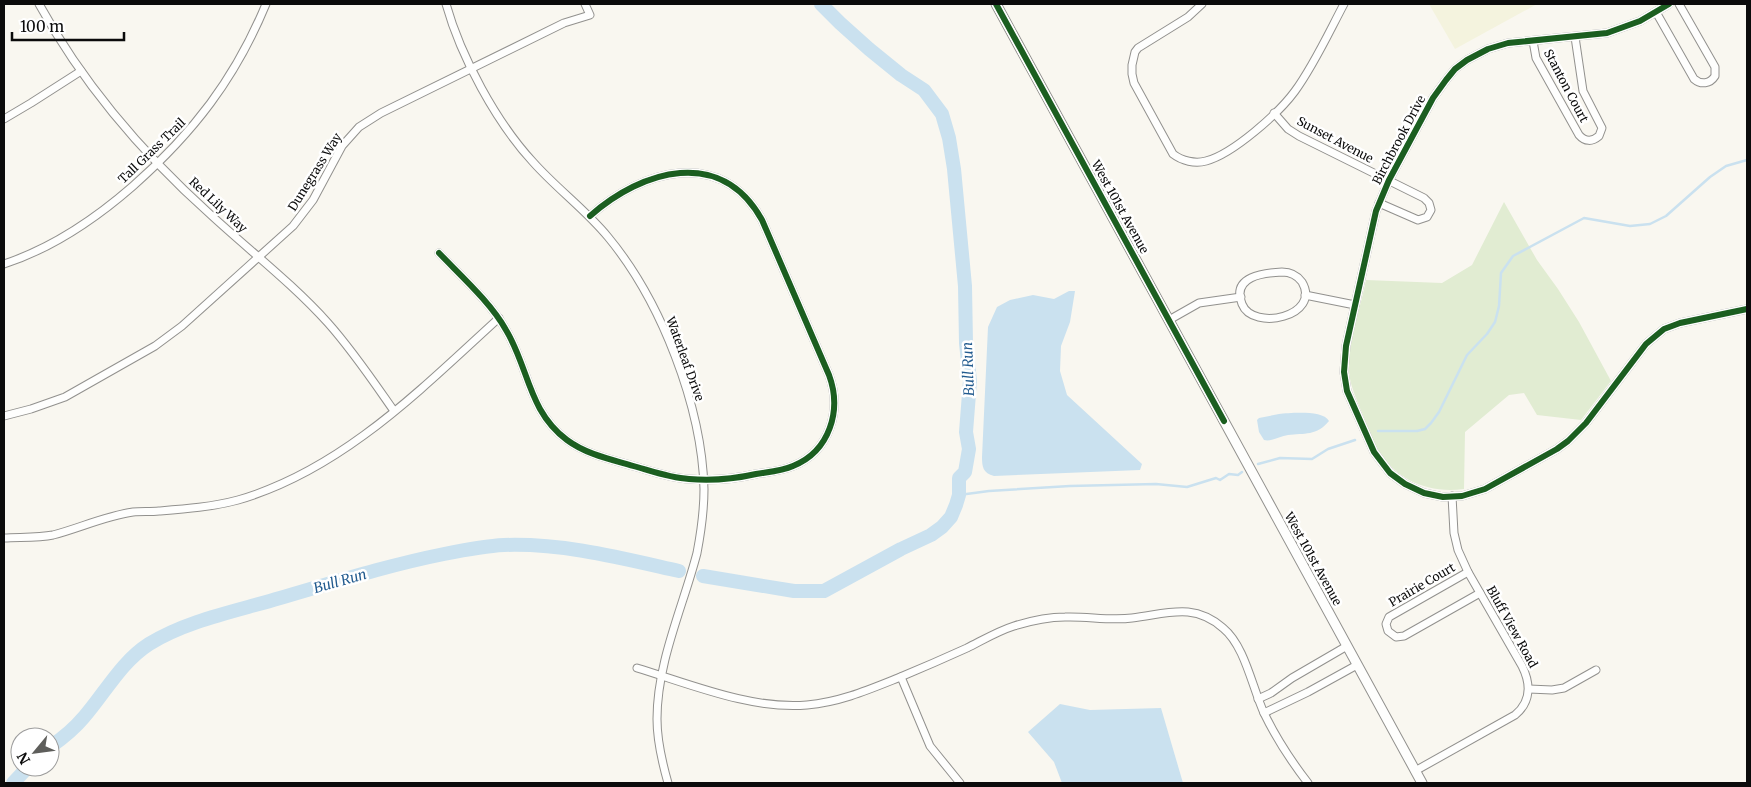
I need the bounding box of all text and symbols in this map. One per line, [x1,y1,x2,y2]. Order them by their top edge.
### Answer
scale bar [12,10,125,42]
text: 100 m [20,17,64,36]
street label: Stanton Court [1541,47,1592,125]
street label: Birchbrook Drive [1369,93,1428,187]
street label: Sunset Avenue [1295,113,1376,166]
street label: Tall Grass Trail [115,115,189,186]
street label: Dunegrass Way [285,130,345,214]
street label: West 101st Avenue [1088,157,1152,256]
street label: Red Lily Way [186,174,251,235]
street label: Waterleaf Drive [663,314,708,403]
water label: Bull Run [958,342,978,396]
street label: West 101st Avenue [1281,509,1345,608]
street label: Prairie Court [1386,559,1458,610]
water label: Bull Run [311,565,369,597]
street label: Bluff View Road [1484,583,1541,670]
north arrow [10,727,60,777]
text: N [13,749,34,768]

